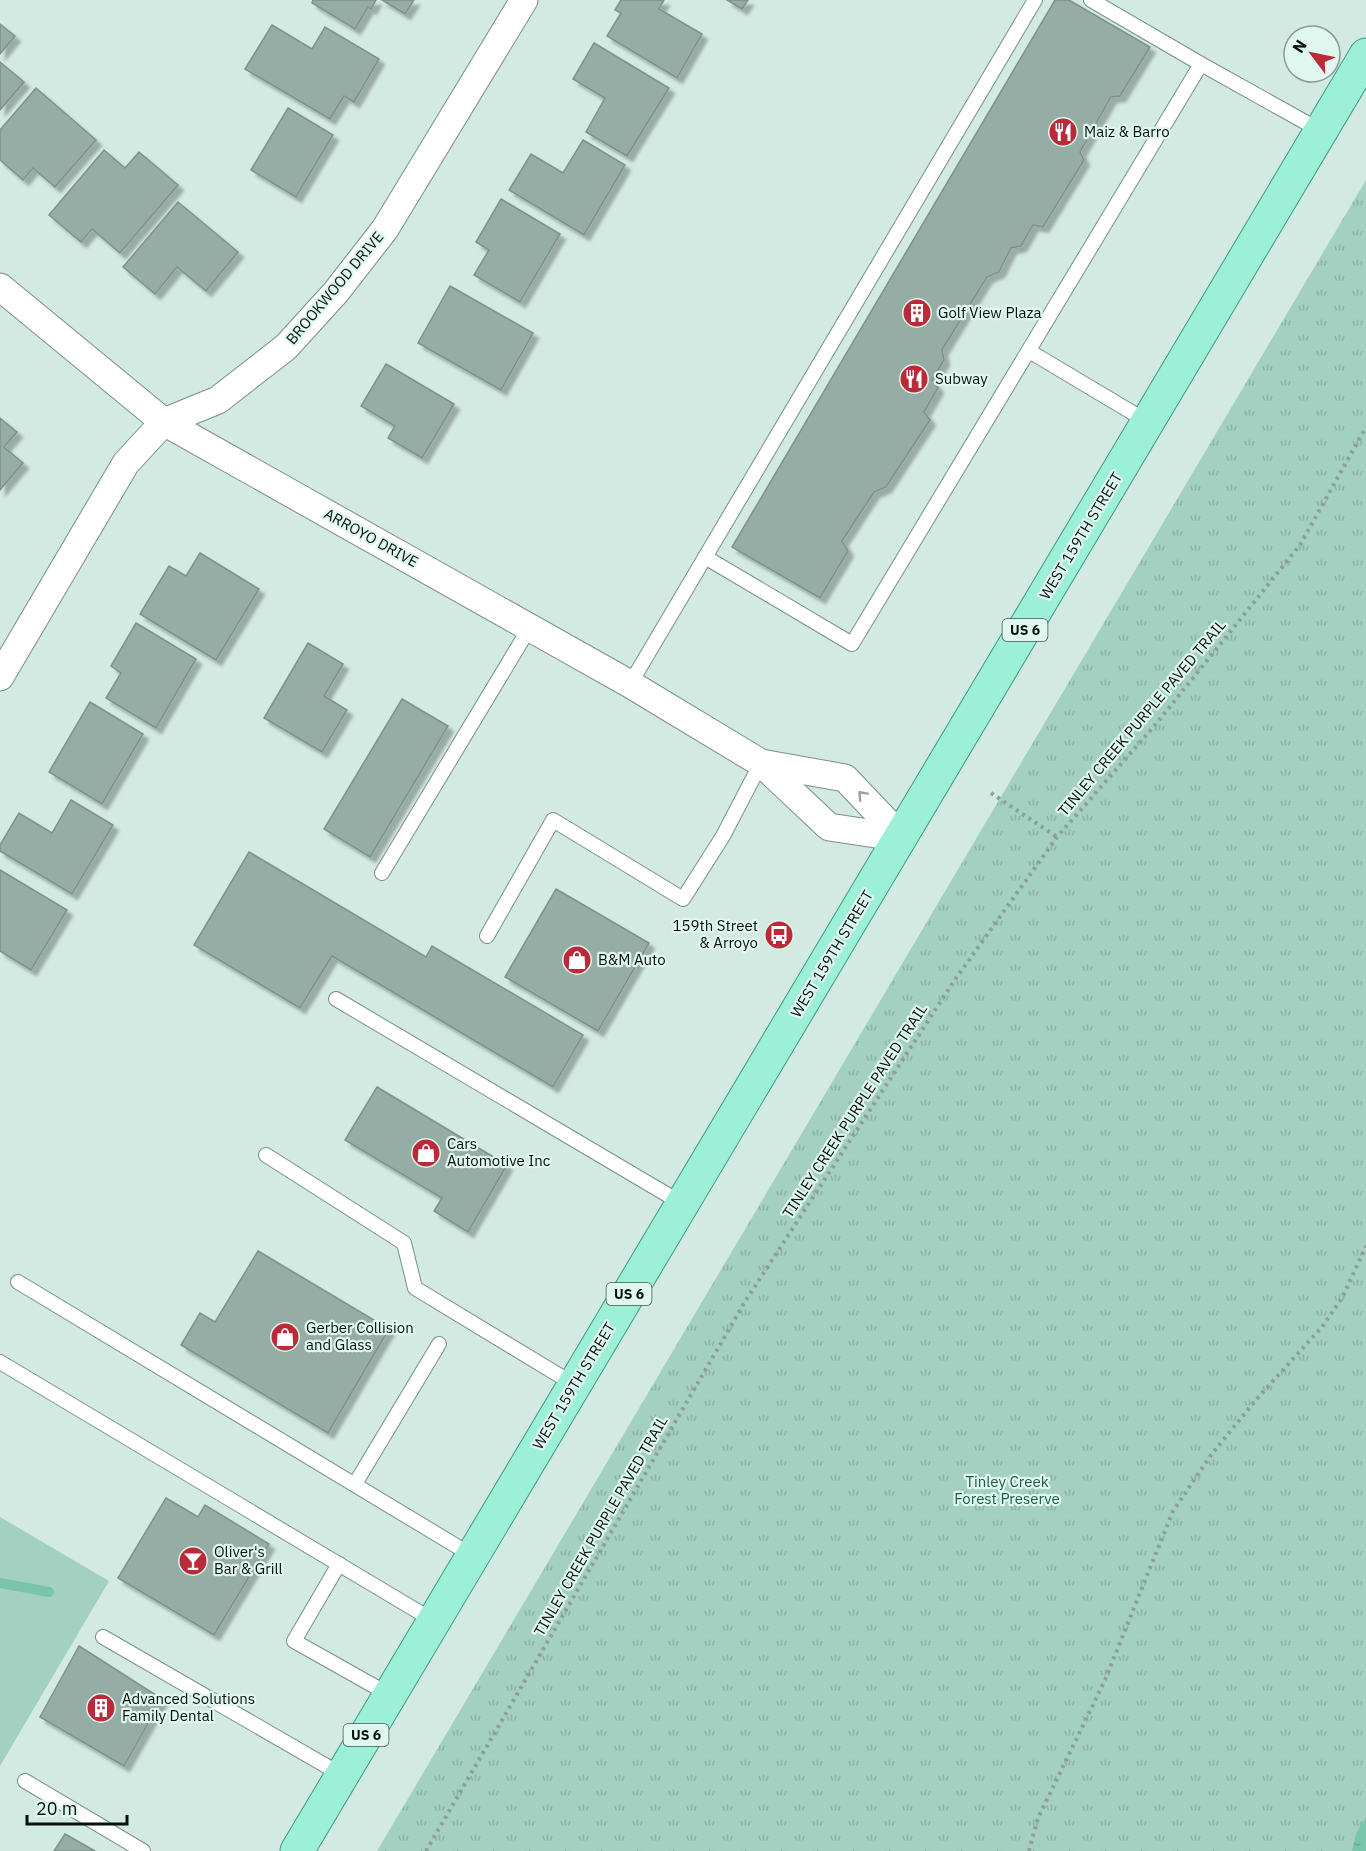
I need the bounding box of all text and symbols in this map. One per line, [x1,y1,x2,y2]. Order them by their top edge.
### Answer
north arrow [1282,24,1342,84]
text: N [1288,36,1311,56]
restaurant icon: Maiz & Barro [1047,116,1079,148]
place label: Maiz & Barro [1084,122,1170,141]
street label: BROOKWOOD DRIVE [282,227,387,348]
building icon: Golf View Plaza [901,297,933,329]
place label: Golf View Plaza [938,303,1042,322]
restaurant icon: Subway [898,363,930,395]
place label: Subway [935,369,988,388]
street label: WEST 159TH STREET [1035,468,1126,603]
street label: ARROYO DRIVE [321,504,422,571]
street label: TINLEY CREEK PURPLE PAVED TRAIL [1054,615,1230,820]
road number: US 6 [1002,619,1048,641]
one-way arrow [858,791,869,802]
street label: WEST 159TH STREET [786,886,877,1021]
place label: 159th Street & Arroyo [673,916,758,952]
bus stop icon: 159th Street & Arroyo [763,919,795,951]
shop icon: B&M Auto [561,944,593,976]
place label: B&M Auto [598,950,666,969]
street label: TINLEY CREEK PURPLE PAVED TRAIL [778,1000,931,1221]
place label: Cars Automotive Inc [447,1134,551,1170]
shop icon: Cars Automotive Inc [410,1137,442,1169]
road number: US 6 [606,1283,652,1305]
place label: Gerber Collision and Glass [306,1318,414,1354]
street label: WEST 159TH STREET [528,1318,619,1453]
shop icon: Gerber Collision and Glass [269,1321,301,1353]
street label: TINLEY CREEK PURPLE PAVED TRAIL [530,1412,672,1639]
park label: Tinley Creek Forest Preserve [954,1472,1060,1508]
place label: Oliver's Bar & Grill [214,1542,283,1578]
bar icon: Oliver's Bar & Grill [177,1545,209,1577]
place label: Advanced Solutions Family Dental [122,1689,255,1725]
building icon: Advanced Solutions Family Dental [85,1692,117,1724]
road number: US 6 [344,1724,388,1746]
scale bar [27,1788,128,1826]
text: 20 m [36,1797,78,1820]

